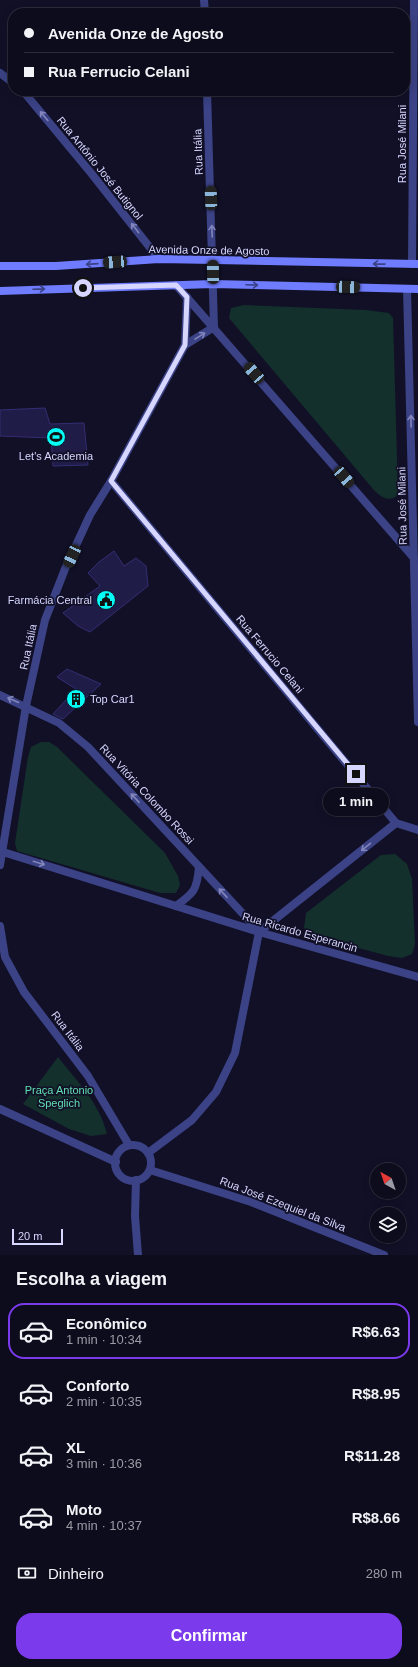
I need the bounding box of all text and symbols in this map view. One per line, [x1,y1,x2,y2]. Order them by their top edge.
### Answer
text: Avenida Onze de Agosto [48,25,224,42]
text: Rua Ferrucio Celani [48,63,190,80]
street label: Rua José Milani [396,105,408,183]
one-way arrow [39,111,48,122]
street label: Rua Antônio José Butignol [55,114,145,222]
street label: Rua Itália [191,128,205,175]
car [205,186,217,210]
one-way arrow [130,223,139,234]
one-way arrow [208,225,215,238]
street label: Avenida Onze de Agosto [148,243,270,257]
car [103,255,127,269]
one-way arrow [86,260,99,267]
car [207,260,219,284]
one-way arrow [373,260,386,267]
route start [74,279,92,297]
one-way arrow [245,281,258,289]
car [336,281,360,293]
one-way arrow [32,286,45,293]
one-way arrow [194,332,205,340]
car [242,360,266,386]
one-way arrow [407,415,415,428]
sports icon: Let's Academia [45,426,67,448]
place label: Let's Academia [19,450,94,462]
car [332,464,356,490]
street label: Rua José Milani [395,467,409,545]
car [61,543,83,569]
public building icon: Farmácia Central [95,589,117,611]
place label: Farmácia Central [8,594,92,606]
street label: Rua Ferrucio Celani [234,613,306,695]
street label: Rua Itália [17,622,39,671]
building icon: Top Car1 [65,688,87,710]
place label: Top Car1 [90,693,135,705]
one-way arrow [7,696,19,704]
street label: Rua Vitória Colombo Rossi [98,742,196,846]
route end [347,765,365,783]
callout: 1 min [323,788,389,816]
one-way arrow [130,793,140,803]
text: 1 min [339,794,373,809]
one-way arrow [360,843,371,851]
one-way arrow [33,860,46,867]
one-way arrow [219,888,228,898]
street label: Rua Ricardo Esperancin [241,910,359,954]
street label: Rua Itália [49,1009,87,1054]
park label: Praça Antonio Speglich [25,1084,93,1109]
north arrow [370,1163,406,1199]
map controls [370,1163,406,1243]
street label: Rua José Ezequiel da Silva [218,1174,348,1234]
button: layers [370,1207,406,1243]
scale bar [12,1227,63,1246]
text: 20 m [18,1230,42,1242]
text: Escolha a viagem [16,1269,167,1289]
icon: car [18,1313,54,1349]
text: Econômico [66,1315,147,1332]
text: R$6.63 [352,1323,400,1340]
text: 1 min · 10:34 [66,1332,142,1347]
icon: car [18,1375,54,1411]
text: Conforto [66,1377,129,1394]
text: R$8.95 [352,1385,400,1402]
text: 2 min · 10:35 [66,1394,142,1409]
icon: car [18,1437,54,1473]
text: XL [66,1439,85,1456]
text: R$11.28 [344,1447,400,1464]
text: 3 min · 10:36 [66,1456,142,1471]
icon: car [18,1499,54,1535]
text: Moto [66,1501,102,1518]
text: R$8.66 [352,1509,400,1526]
text: 4 min · 10:37 [66,1518,142,1533]
icon: cash [16,1562,38,1584]
text: Dinheiro [48,1565,104,1582]
text: 280 m [366,1566,402,1581]
button: Confirmar [16,1613,402,1659]

